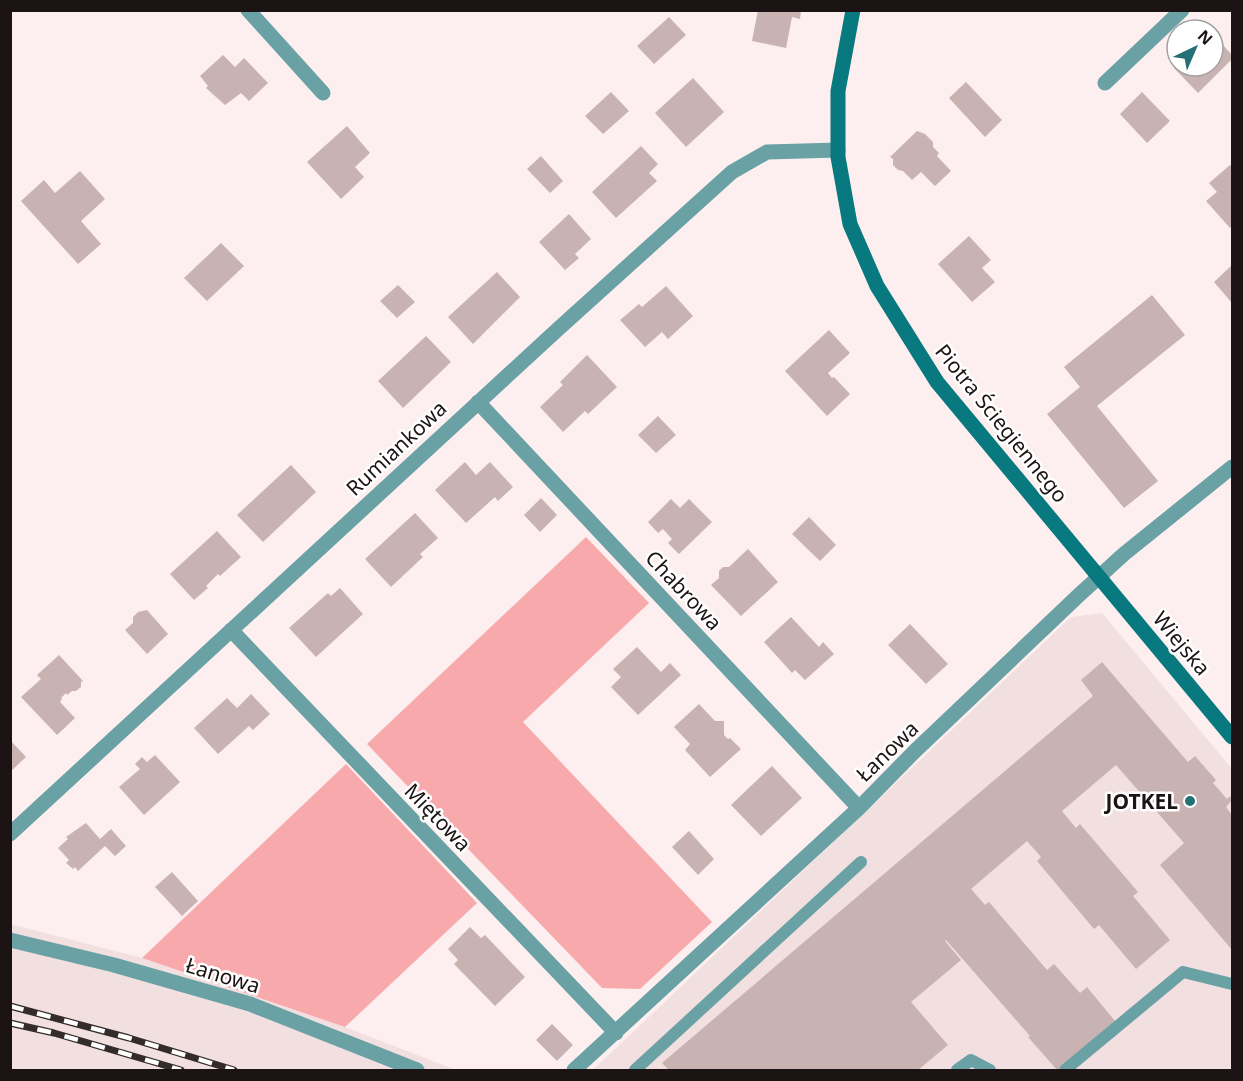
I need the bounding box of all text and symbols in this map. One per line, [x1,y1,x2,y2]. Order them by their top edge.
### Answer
north arrow [1165,18,1225,78]
text: N [1193,25,1218,50]
street label: Piotra Ściegiennego [929,338,1075,508]
street label: Rumiankowa [340,394,452,502]
street label: Chabrowa [640,544,728,636]
street label: Wiejska [1147,605,1217,681]
street label: Łanowa [850,714,924,788]
street label: Miętowa [399,777,477,857]
place label: JOTKEL [1104,787,1178,815]
marker: JOTKEL [1183,794,1197,808]
street label: Łanowa [182,950,264,1000]

